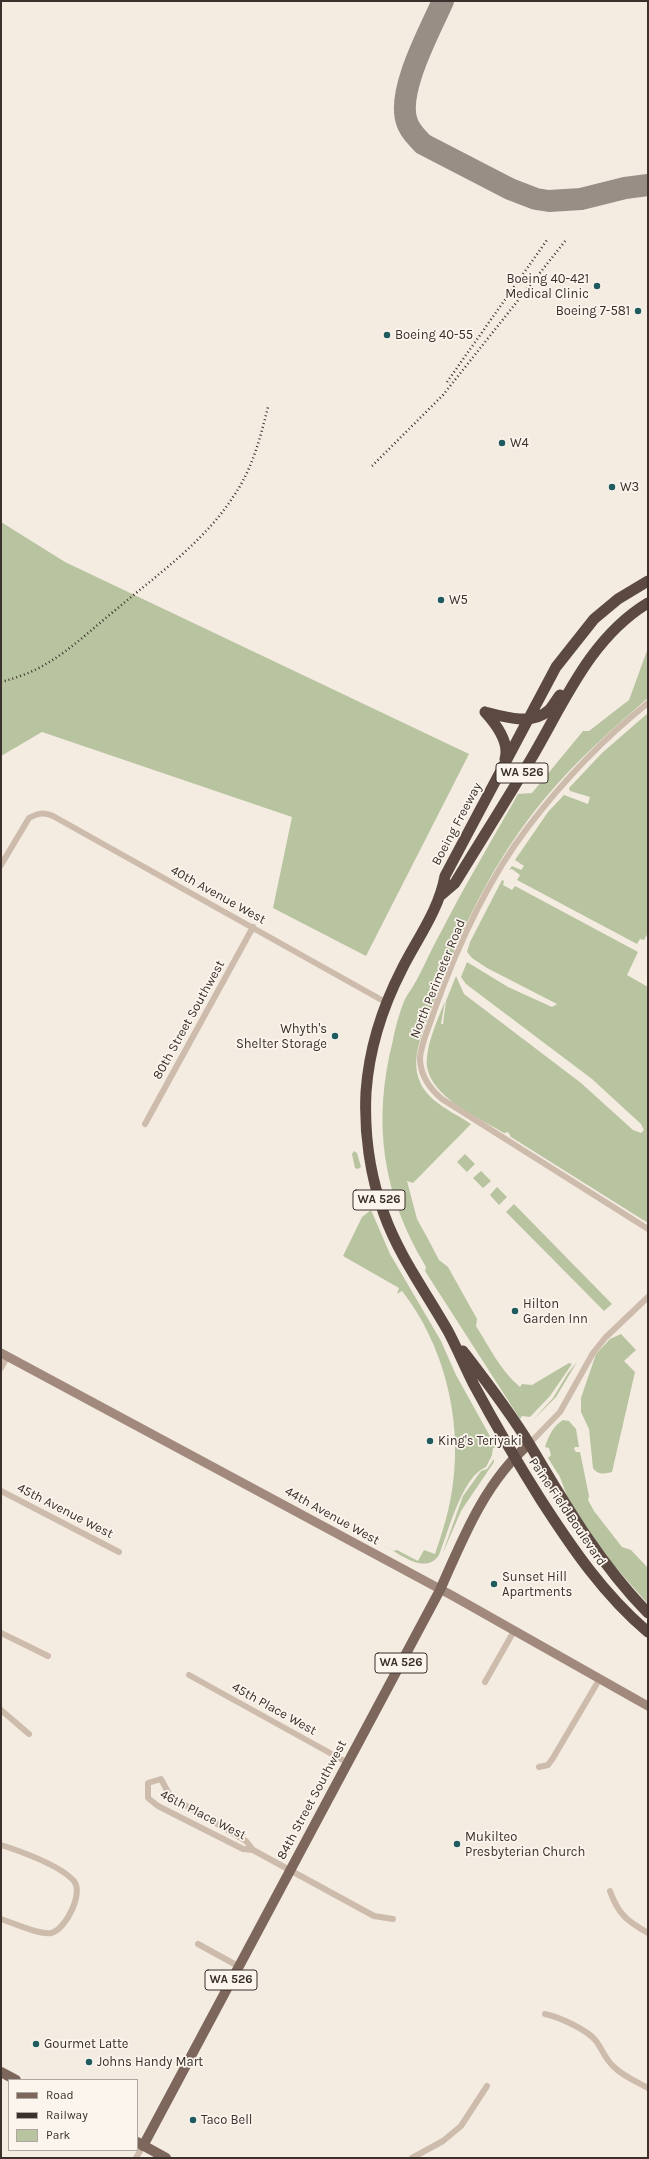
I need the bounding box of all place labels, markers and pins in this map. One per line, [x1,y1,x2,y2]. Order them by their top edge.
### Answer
place label: Boeing 40-421 Medical Clinic [505,271,589,302]
marker: Boeing 40-421 Medical Clinic [592,281,602,291]
place label: Boeing 7-581 [556,303,630,319]
marker: Boeing 7-581 [633,306,643,316]
place label: Boeing 40-55 [395,327,473,343]
marker: Boeing 40-55 [382,330,392,340]
place label: W4 [510,435,529,451]
marker: W4 [497,438,507,448]
place label: W3 [620,479,639,495]
marker: W3 [607,482,617,492]
place label: W5 [449,592,468,608]
marker: W5 [436,595,446,605]
place label: Whyth's Shelter Storage [236,1021,327,1052]
marker: Whyth's Shelter Storage [330,1031,340,1041]
place label: Hilton Garden Inn [523,1296,588,1327]
marker: Hilton Garden Inn [510,1306,520,1316]
place label: King's Teriyaki [438,1433,522,1449]
marker: King's Teriyaki [425,1436,435,1446]
place label: Sunset Hill Apartments [502,1569,572,1600]
marker: Sunset Hill Apartments [489,1579,499,1589]
place label: Mukilteo Presbyterian Church [465,1829,585,1860]
marker: Mukilteo Presbyterian Church [452,1839,462,1849]
place label: Gourmet Latte [44,2036,129,2052]
marker: Gourmet Latte [31,2039,41,2049]
place label: Johns Handy Mart [97,2054,203,2070]
marker: Johns Handy Mart [84,2057,94,2067]
place label: Taco Bell [201,2112,252,2128]
marker: Taco Bell [188,2115,198,2125]

